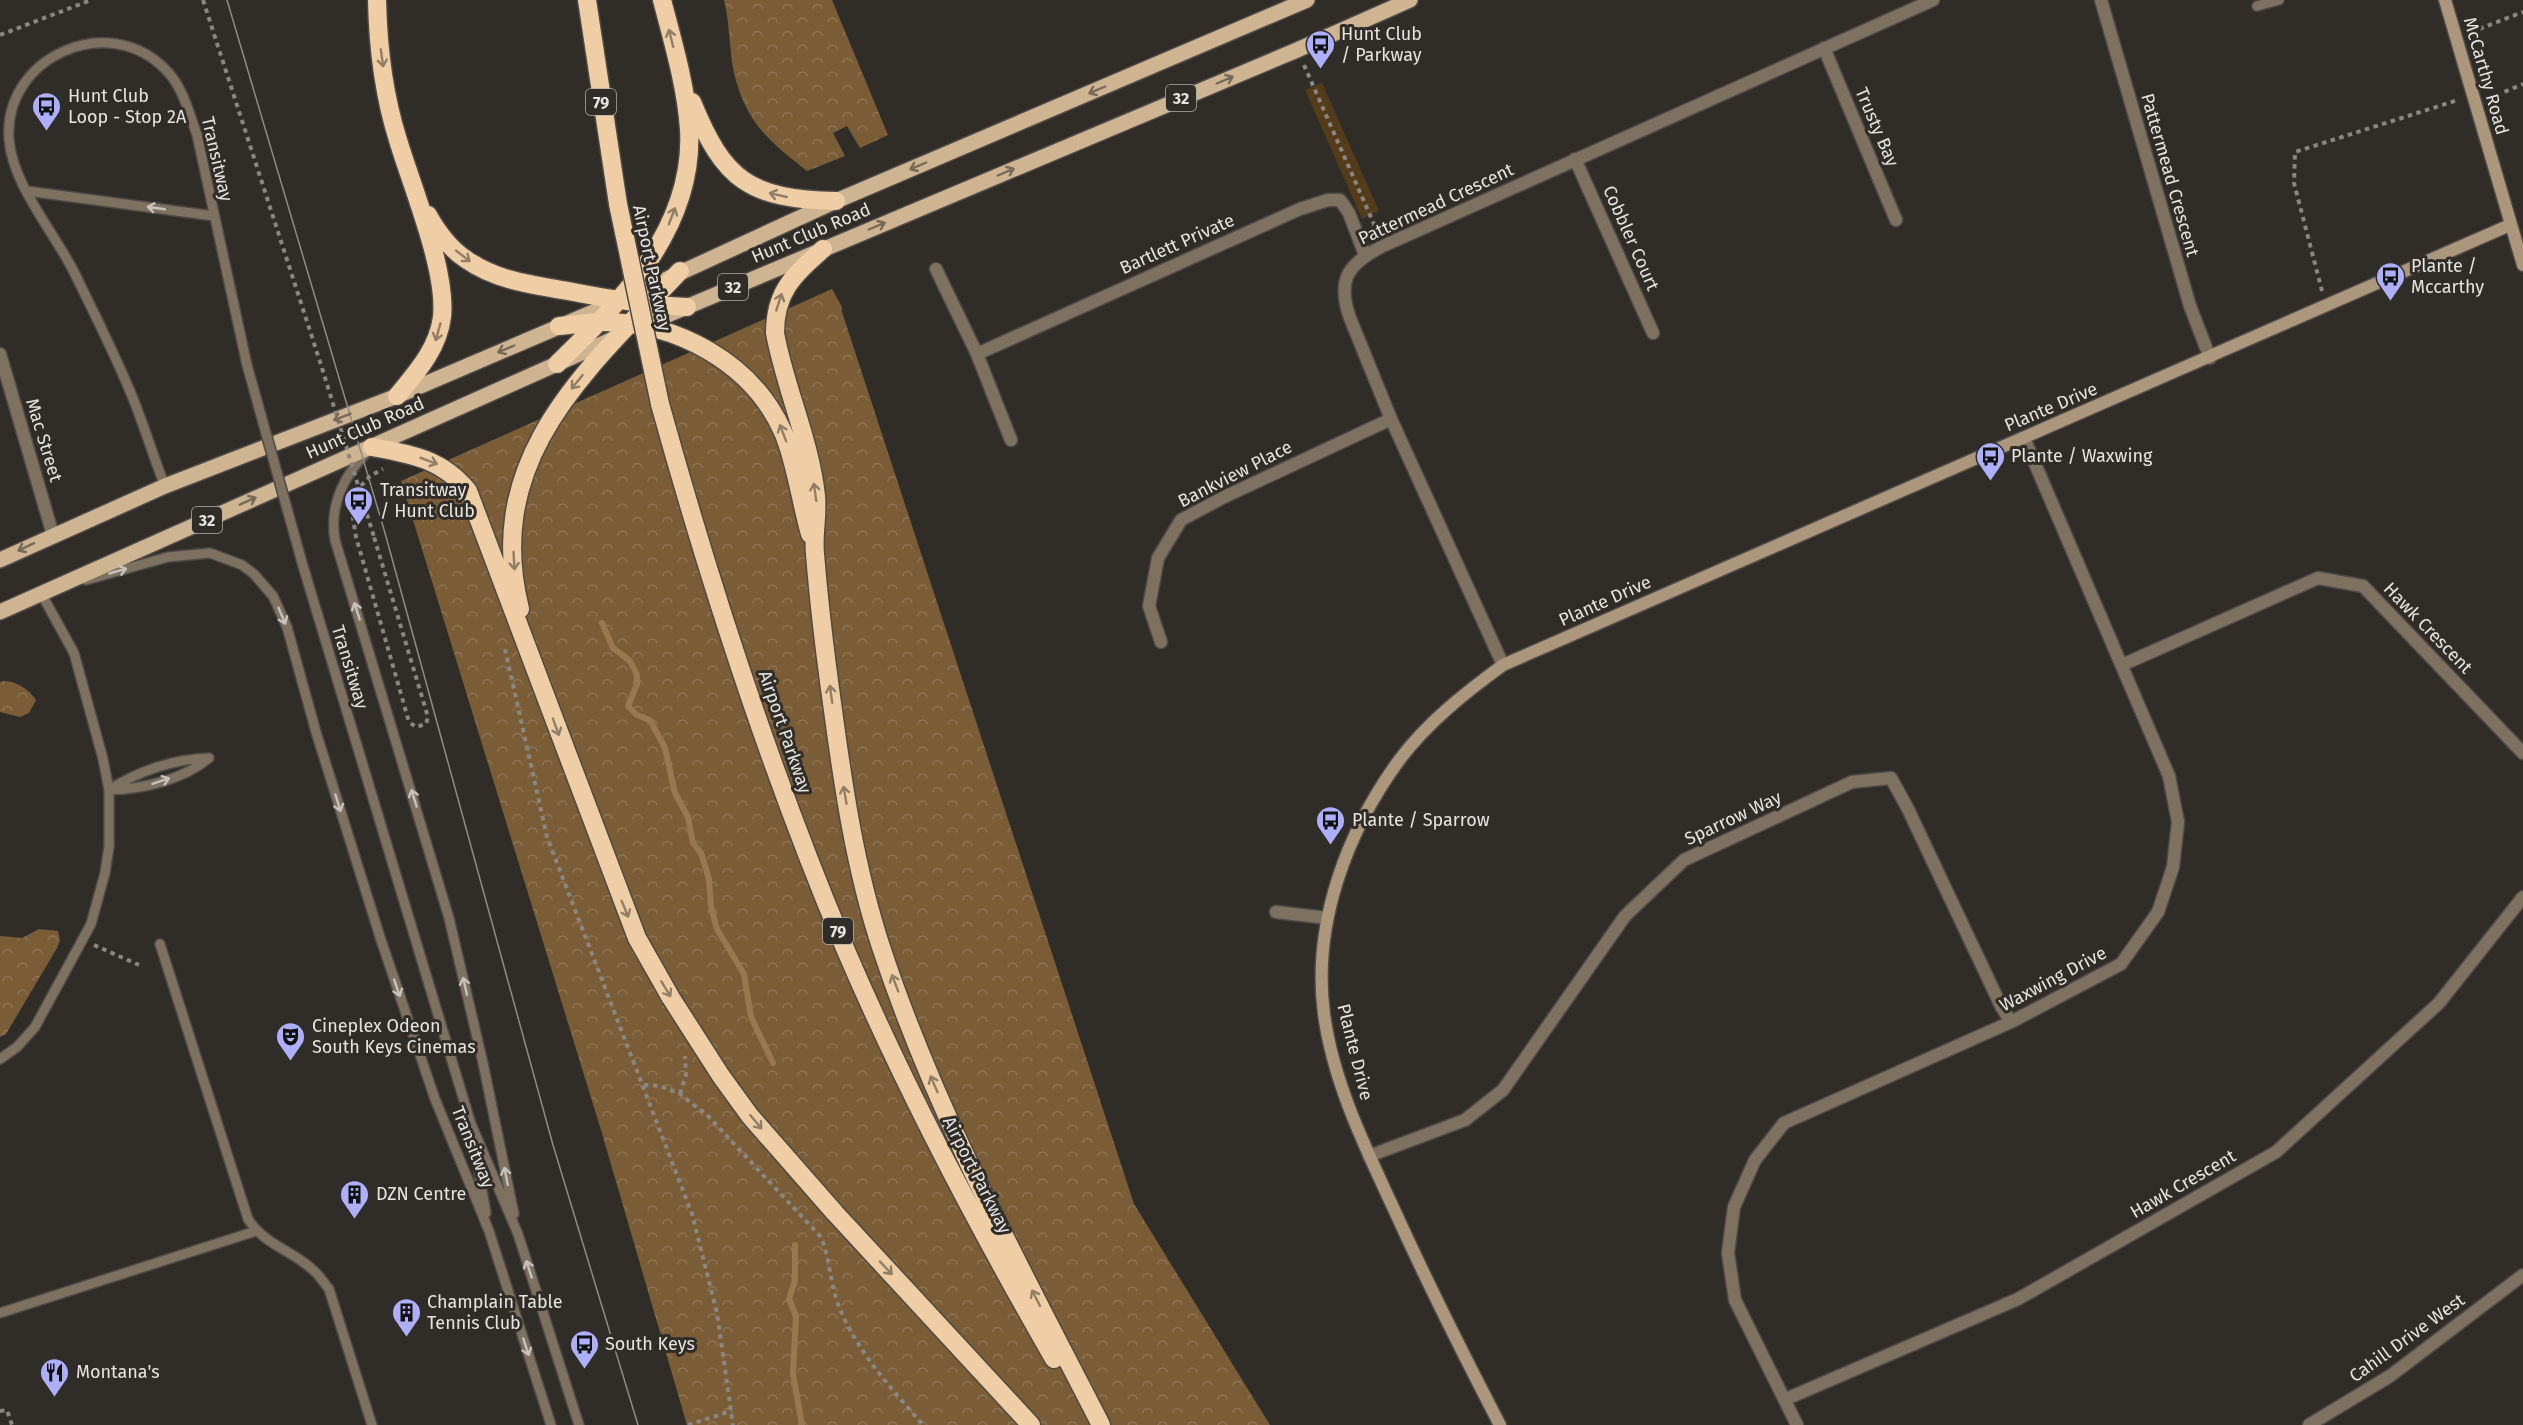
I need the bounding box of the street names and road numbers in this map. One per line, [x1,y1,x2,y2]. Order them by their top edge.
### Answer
street label: McCarthy Road [2459,15,2513,137]
street label: Trusty Bay [1850,84,1904,170]
road number: 32 [1166,85,1196,111]
road number: 79 [586,89,616,115]
street label: Pattermead Crescent [2136,91,2204,260]
street label: Transitway [197,114,237,204]
street label: Pattermead Crescent [1355,158,1518,250]
street label: Cobbler Court [1598,182,1664,294]
street label: Hunt Club Road [748,198,874,268]
street label: Airport Parkway [628,203,676,333]
street label: Bartlett Private [1116,209,1238,279]
road number: 32 [718,274,748,300]
street label: Plante Drive [2001,378,2101,436]
street label: Hunt Club Road [302,392,428,464]
street label: Mac Street [21,396,67,485]
street label: Bankview Place [1174,436,1296,512]
road number: 32 [192,507,222,533]
street label: Plante Drive [1555,571,1655,631]
street label: Hawk Crescent [2379,578,2477,679]
street label: Transitway [327,622,373,712]
street label: Airport Parkway [754,668,816,796]
street label: Sparrow Way [1681,786,1785,850]
road number: 79 [823,918,853,944]
street label: Waxwing Drive [1996,942,2110,1016]
street label: Plante Drive [1332,1001,1378,1103]
street label: Transitway [447,1103,499,1191]
street label: Airport Parkway [938,1113,1016,1237]
street label: Hawk Crescent [2126,1145,2240,1223]
street label: Cahill Drive West [2345,1289,2469,1387]

